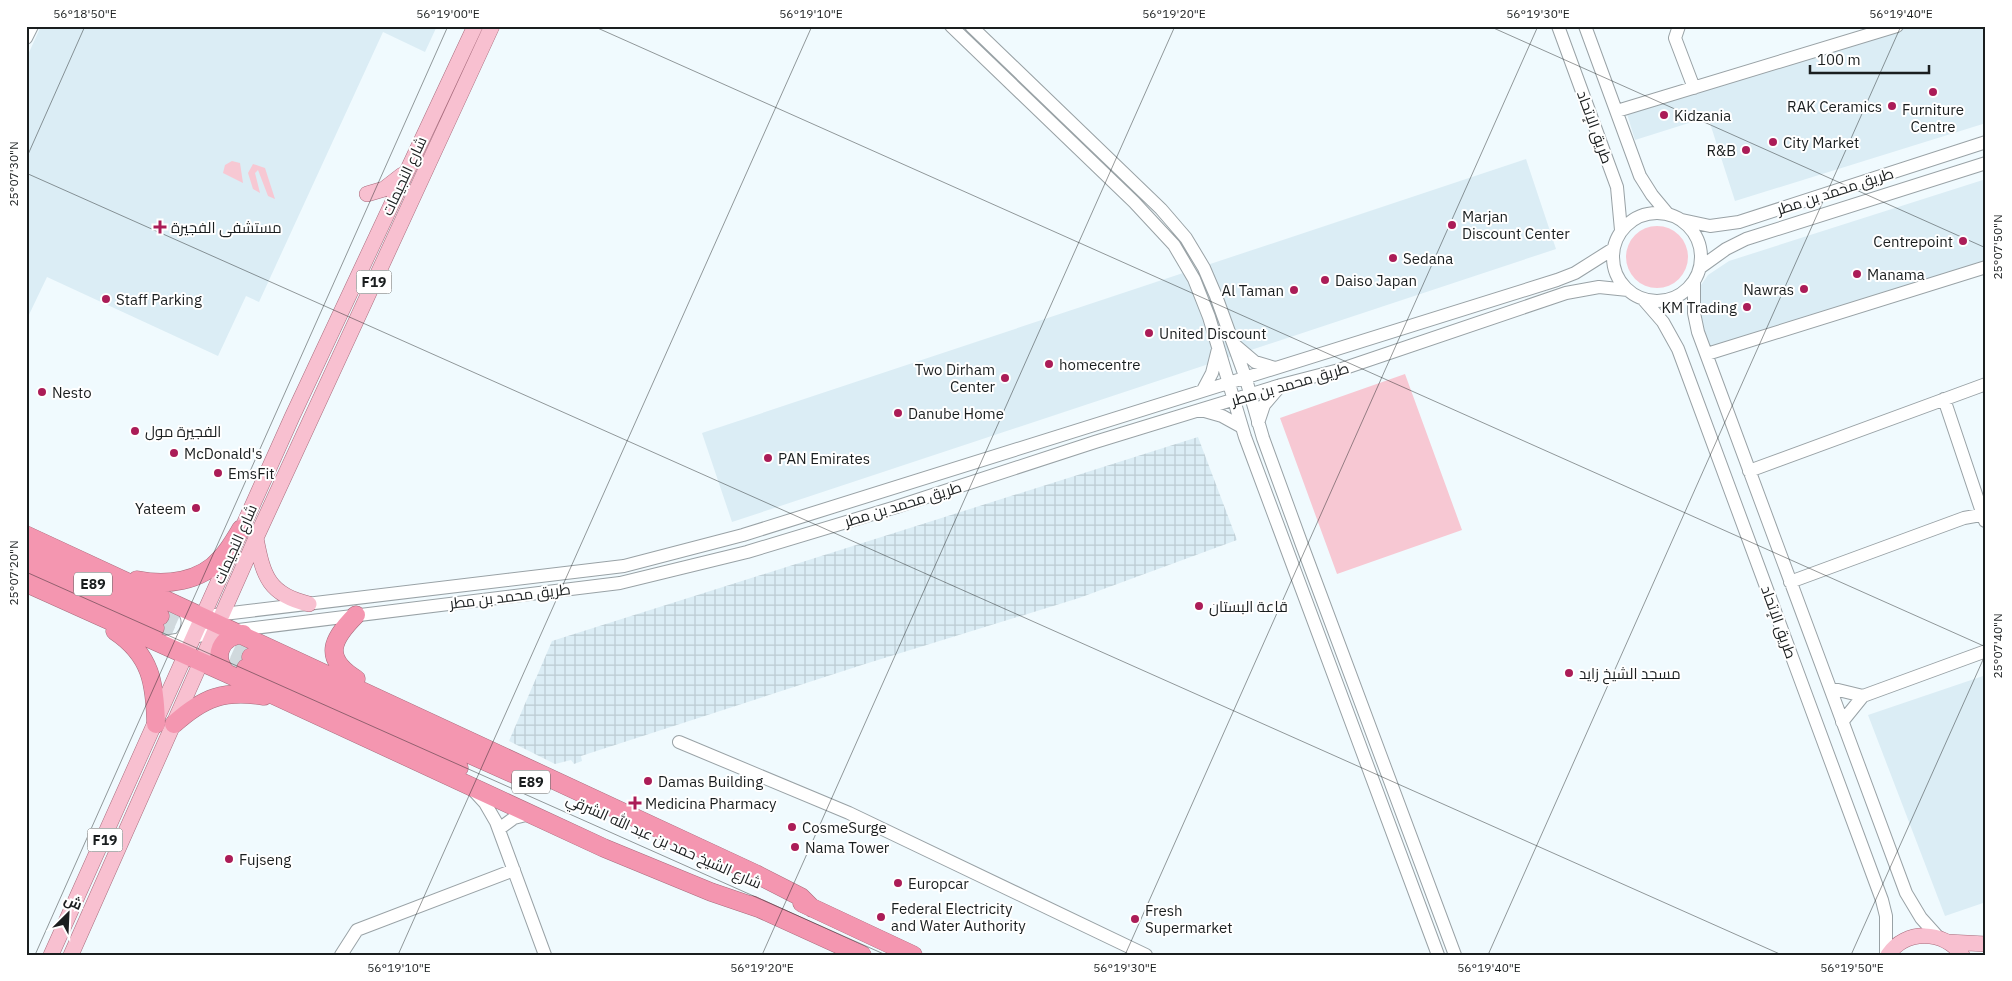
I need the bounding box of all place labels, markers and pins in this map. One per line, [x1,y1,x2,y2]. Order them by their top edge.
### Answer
marker: Furniture Centre [1927,86,1939,98]
place label: RAK Ceramics [1787,97,1882,116]
marker: RAK Ceramics [1886,100,1898,112]
place label: Furniture Centre [1902,100,1964,136]
place label: Kidzania [1674,106,1731,125]
marker: Kidzania [1658,109,1670,121]
place label: City Market [1783,133,1859,152]
marker: City Market [1767,136,1779,148]
place label: R&B [1707,141,1736,160]
marker: R&B [1740,144,1752,156]
place label: Marjan Discount Center [1462,207,1570,243]
place label: مستشفى الفجيرة [171,218,282,238]
marker: Marjan Discount Center [1446,219,1458,231]
marker: مستشفى الفجيرة [153,220,167,234]
place label: Centrepoint [1873,232,1953,251]
marker: Centrepoint [1957,235,1969,247]
place label: Sedana [1403,249,1453,268]
marker: Sedana [1387,252,1399,264]
place label: Manama [1867,265,1925,284]
marker: Manama [1851,268,1863,280]
place label: Daiso Japan [1335,271,1417,290]
marker: Daiso Japan [1319,274,1331,286]
place label: Nawras [1743,280,1794,299]
place label: Al Taman [1222,281,1284,300]
marker: Nawras [1798,283,1810,295]
marker: Al Taman [1288,284,1300,296]
place label: Staff Parking [116,290,202,309]
marker: Staff Parking [100,293,112,305]
place label: KM Trading [1662,298,1737,317]
marker: KM Trading [1741,301,1753,313]
place label: United Discount [1159,324,1266,343]
marker: United Discount [1143,327,1155,339]
place label: homecentre [1059,355,1140,374]
marker: homecentre [1043,358,1055,370]
place label: Two Dirham Center [915,360,995,396]
marker: Two Dirham Center [999,372,1011,384]
place label: Nesto [52,383,92,402]
marker: Nesto [36,386,48,398]
place label: Danube Home [908,404,1004,423]
marker: Danube Home [892,407,904,419]
place label: الفجيرة مول [145,422,221,441]
marker: الفجيرة مول [129,425,141,437]
place label: McDonald's [184,444,262,463]
marker: McDonald's [168,447,180,459]
place label: PAN Emirates [778,449,870,468]
marker: PAN Emirates [762,452,774,464]
place label: EmsFit [228,464,275,483]
marker: EmsFit [212,467,224,479]
place label: Yateem [135,499,186,518]
marker: Yateem [190,502,202,514]
place label: قاعة البستان [1209,597,1288,617]
marker: قاعة البستان [1193,600,1205,612]
place label: مسجد الشيخ زايد [1579,664,1681,685]
marker: مسجد الشيخ زايد [1563,667,1575,679]
place label: Damas Building [658,772,763,791]
marker: Damas Building [642,775,654,787]
place label: Medicina Pharmacy [645,794,777,813]
marker: Medicina Pharmacy [629,797,641,809]
place label: CosmeSurge [802,818,887,837]
marker: CosmeSurge [786,821,798,833]
place label: Nama Tower [805,838,890,857]
marker: Nama Tower [789,841,801,853]
place label: Fujseng [239,850,291,869]
marker: Fujseng [223,853,235,865]
place label: Europcar [908,874,969,893]
marker: Europcar [892,877,904,889]
place label: Federal Electricity and Water Authority [891,899,1026,935]
place label: Fresh Supermarket [1145,901,1232,937]
marker: Federal Electricity and Water Authority [875,911,887,923]
marker: Fresh Supermarket [1129,913,1141,925]

